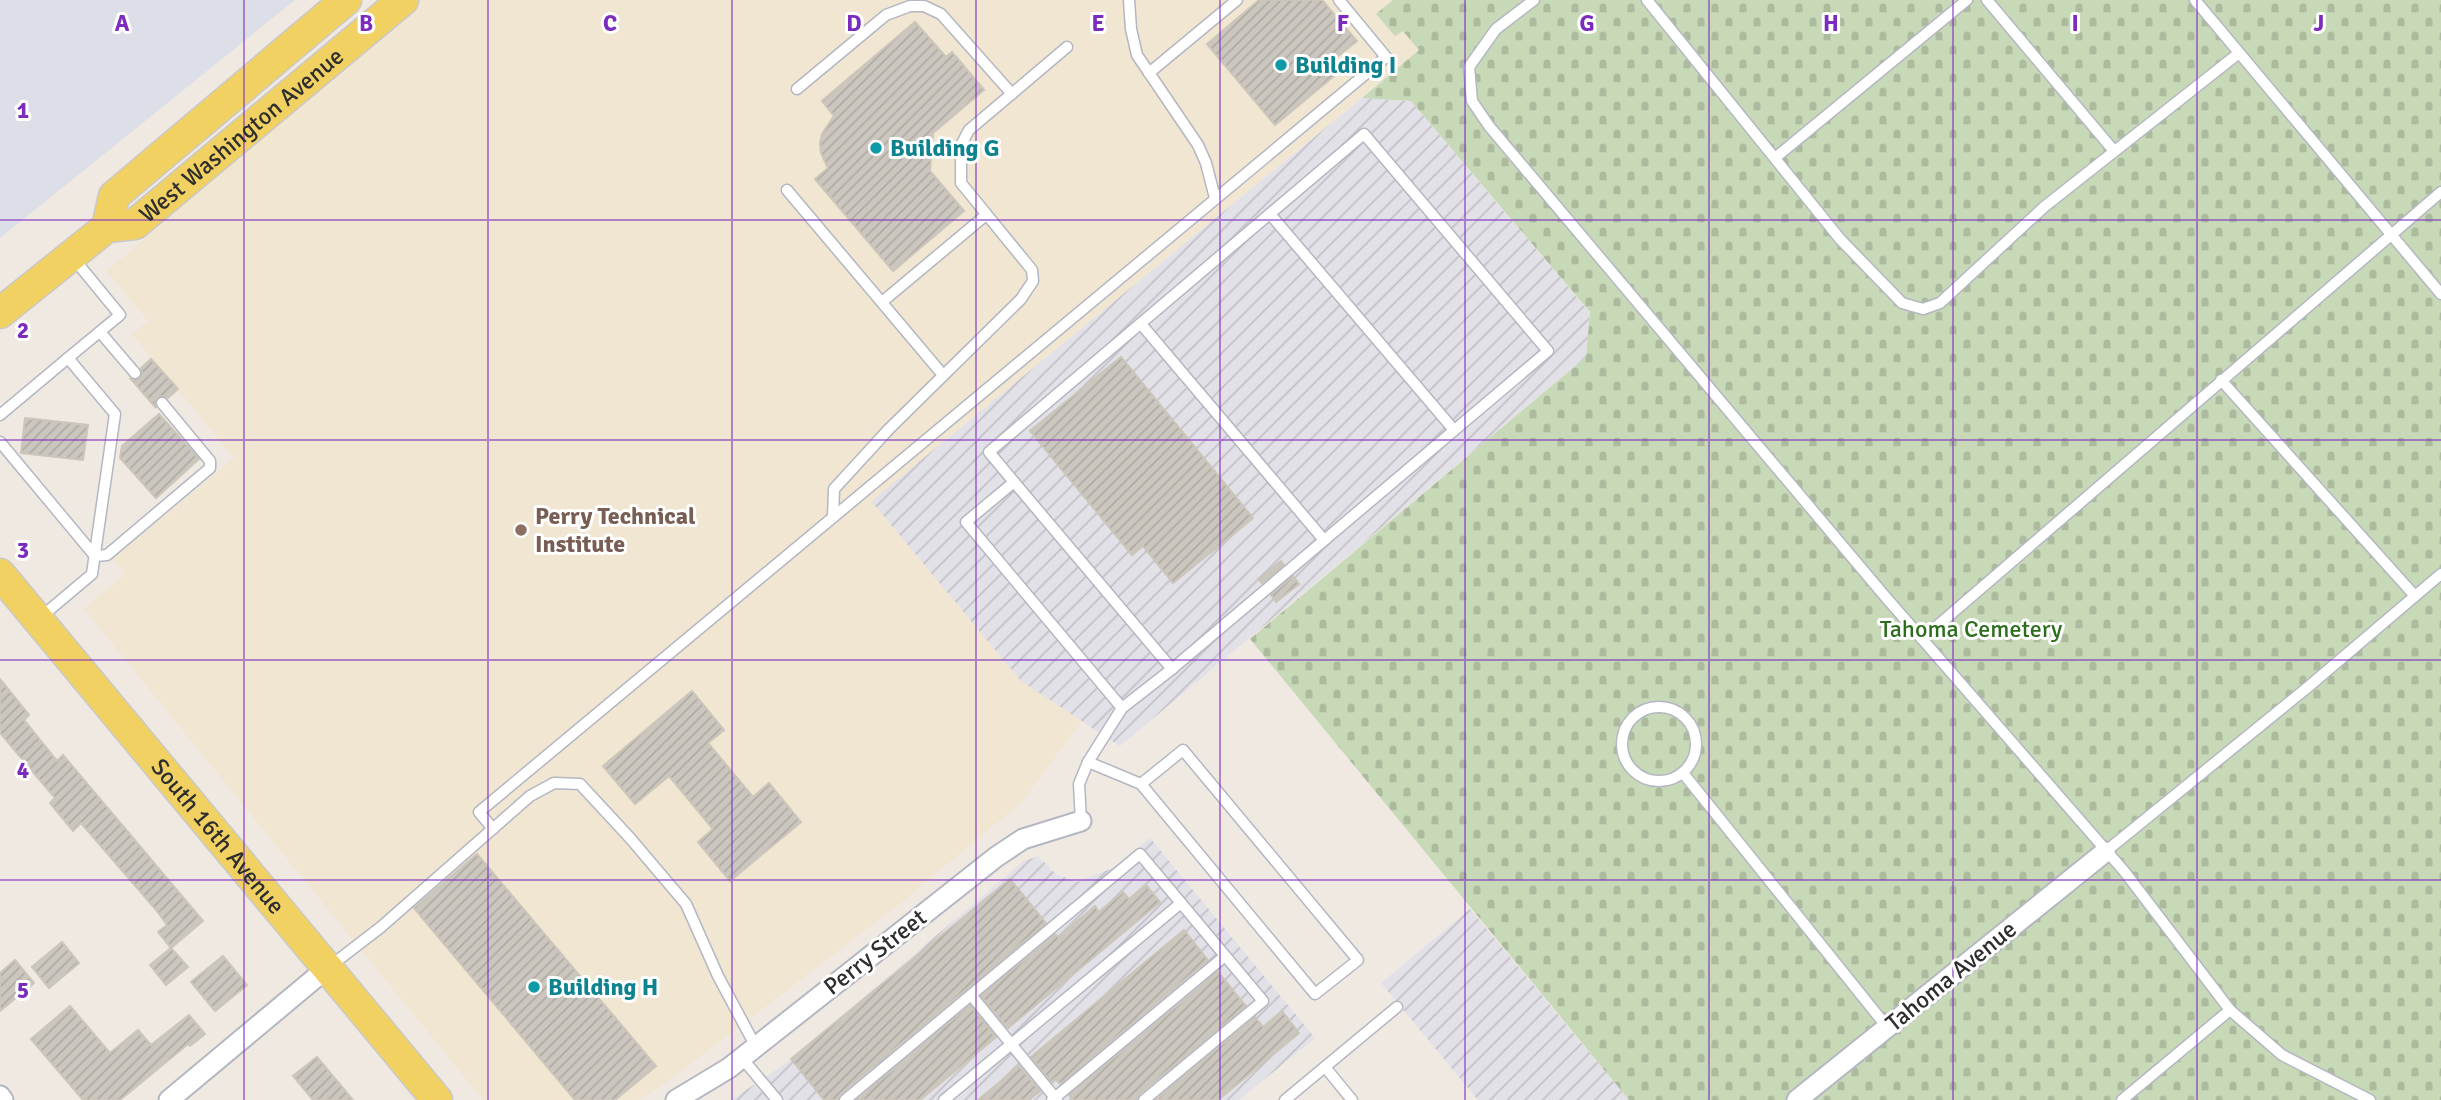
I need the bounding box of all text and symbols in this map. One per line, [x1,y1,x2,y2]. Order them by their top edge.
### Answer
text: A [115,9,130,38]
text: B [359,9,373,38]
text: C [603,9,617,38]
text: D [846,9,862,38]
text: E [1091,9,1105,38]
text: F [1337,9,1349,38]
text: G [1579,9,1595,38]
text: H [1823,9,1839,38]
text: I [2071,9,2079,38]
text: J [2314,9,2324,38]
street label: West Washington Avenue [133,41,350,229]
place label: Building I [1295,50,1396,80]
marker: Building I [1273,57,1289,73]
text: 1 [17,96,29,125]
place label: Building G [890,133,999,163]
marker: Building G [868,140,884,156]
text: 2 [17,316,29,345]
place label: Perry Technical Institute [535,501,696,559]
marker: Perry Technical Institute [513,522,529,538]
text: 3 [17,536,29,565]
park label: Tahoma Cemetery [1880,614,2062,644]
street label: South 16th Avenue [145,752,291,920]
text: 4 [17,756,29,785]
street label: Perry Street [818,903,932,1001]
street label: Tahoma Avenue [1880,914,2022,1038]
place label: Building H [548,972,658,1002]
text: 5 [17,976,29,1005]
marker: Building H [526,979,542,995]

